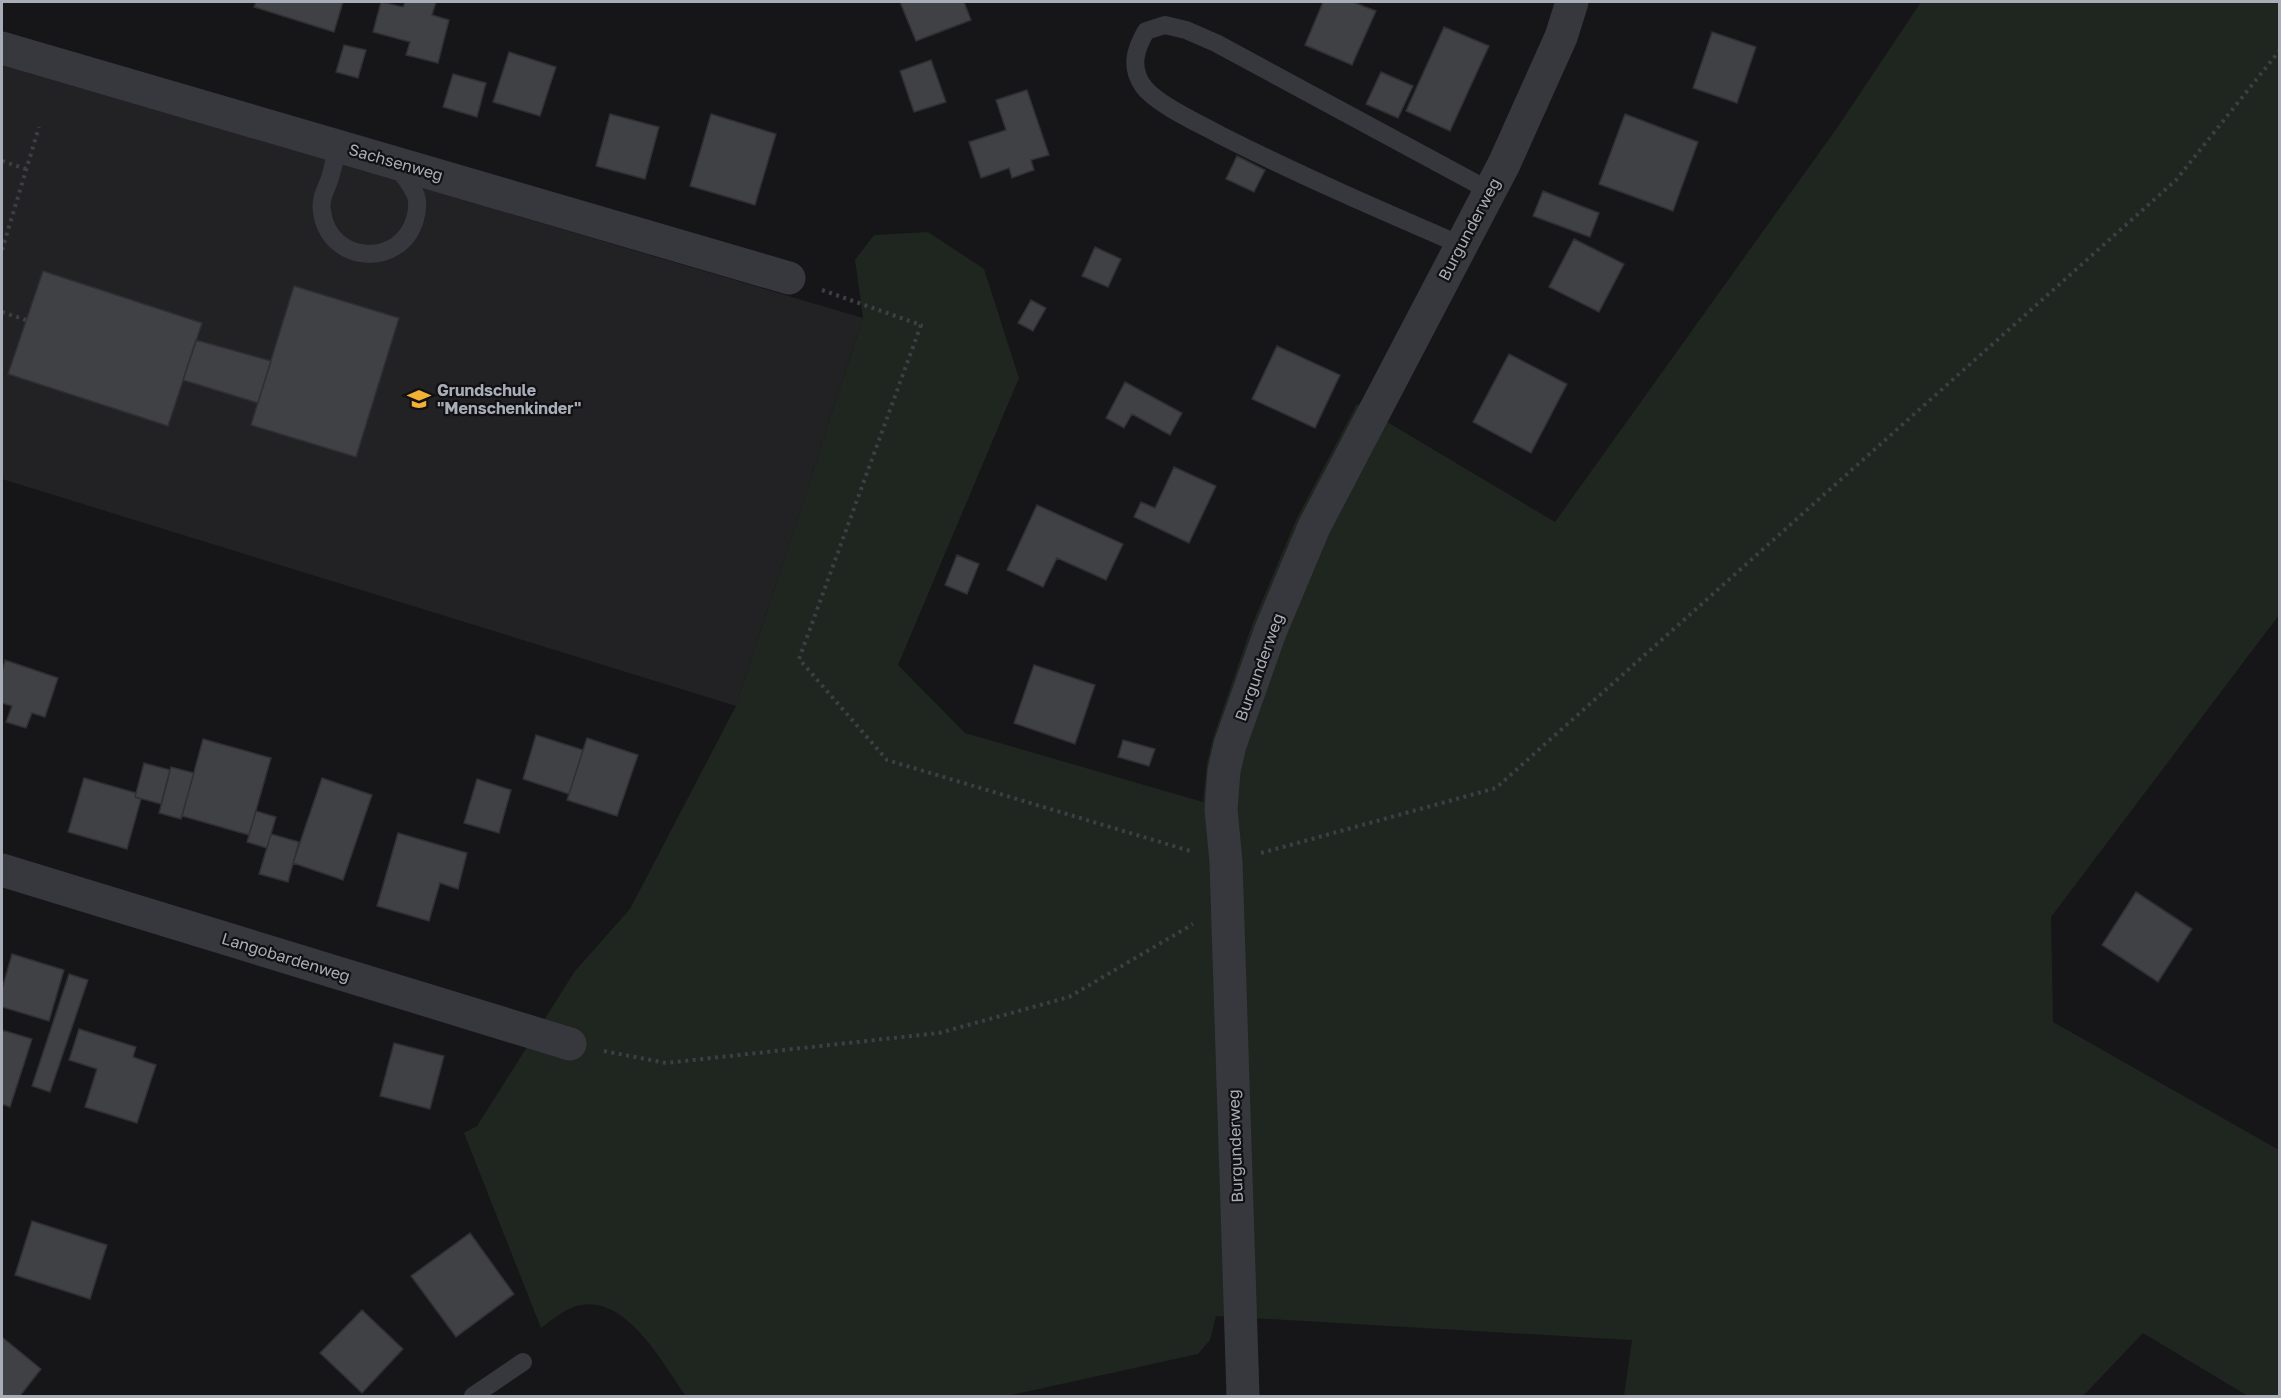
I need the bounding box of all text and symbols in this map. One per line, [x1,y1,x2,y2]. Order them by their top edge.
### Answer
street label: Sachsenweg [347,139,445,185]
street label: Burgunderweg [1434,174,1504,284]
place label: Grundschule "Menschenkinder" [437,380,581,418]
school or university icon: Grundschule "Menschenkinder" [406,386,432,412]
street label: Burgunderweg [1230,610,1288,724]
street label: Langobardenweg [219,928,353,986]
street label: Burgunderweg [1223,1089,1247,1203]

